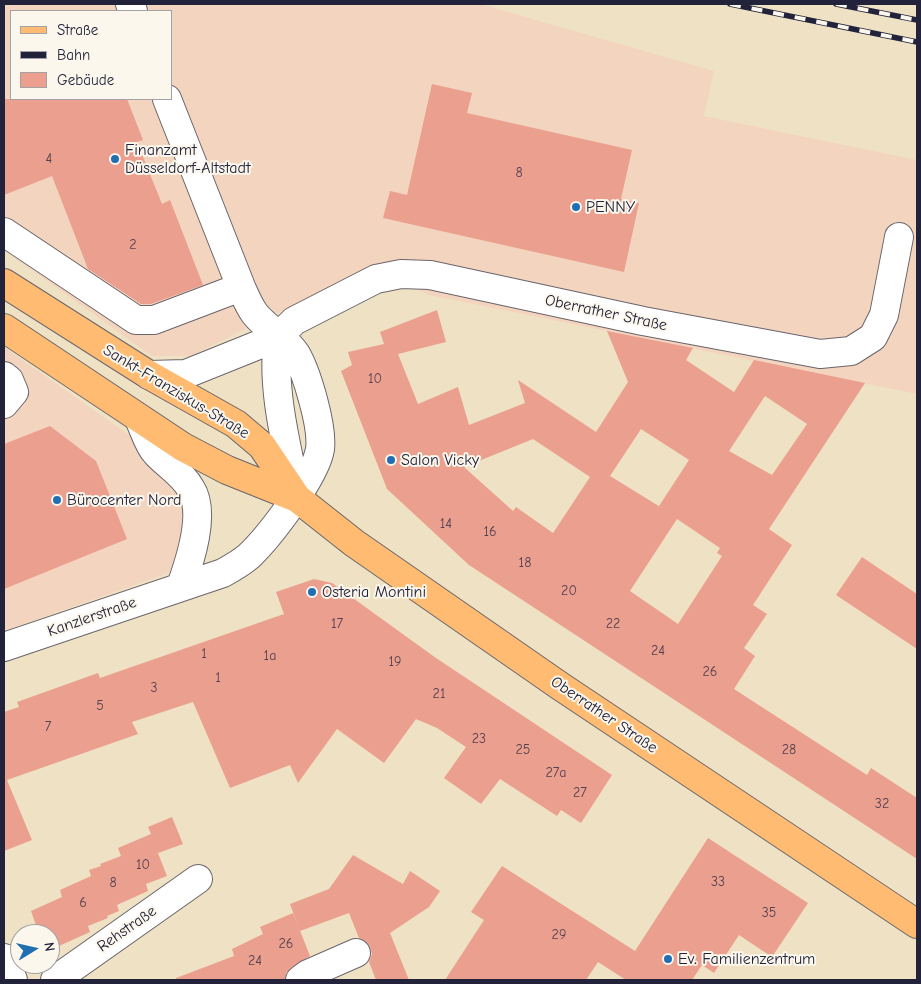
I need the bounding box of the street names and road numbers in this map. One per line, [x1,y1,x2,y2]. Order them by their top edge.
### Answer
street label: Oberrather Straße [543,291,669,335]
street label: Sankt-Franziskus-Straße [99,341,253,443]
street label: Kanzlerstraße [45,593,139,641]
street label: Oberrather Straße [547,672,661,758]
street label: Rehstraße [94,902,160,956]

